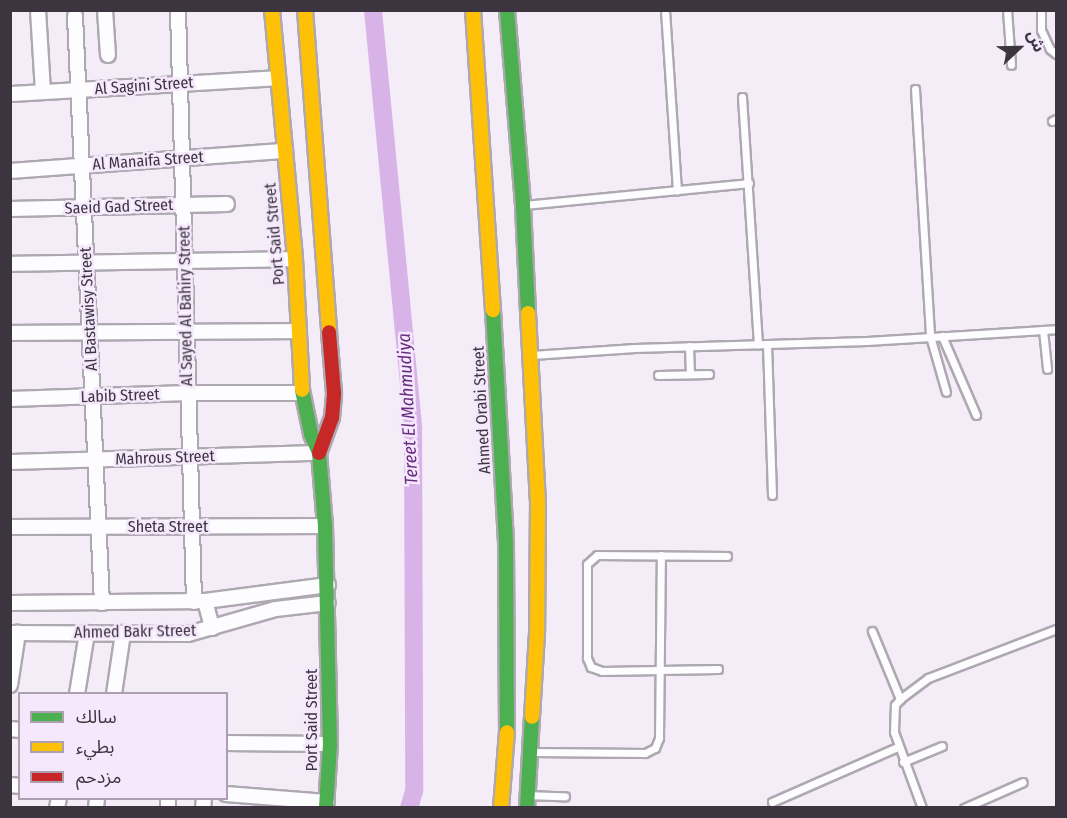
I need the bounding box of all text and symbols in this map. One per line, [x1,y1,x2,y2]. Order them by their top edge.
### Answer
north arrow [989,18,1049,78]
text: ش [1023,27,1049,55]
street label: Al Sagini Street [94,73,194,99]
street label: Al Manaifa Street [92,148,204,174]
street label: Port Said Street [261,182,289,286]
street label: Saeid Gad Street [64,196,174,218]
street label: Al Sayed Al Bahiry Street [175,226,197,386]
street label: Al Bastawisy Street [76,247,102,371]
water label: Tereet El Mahmudiya [393,333,423,485]
street label: Ahmed Orabi Street [469,346,495,474]
street label: Labib Street [80,385,160,407]
street label: Mahrous Street [115,447,215,469]
street label: Sheta Street [128,517,208,537]
street label: Ahmed Bakr Street [74,621,196,643]
street label: Port Said Street [302,669,322,771]
legend [18,692,228,800]
text: سالك [76,706,117,728]
text: بطيء [76,736,114,758]
text: مزدحم [76,766,121,788]

